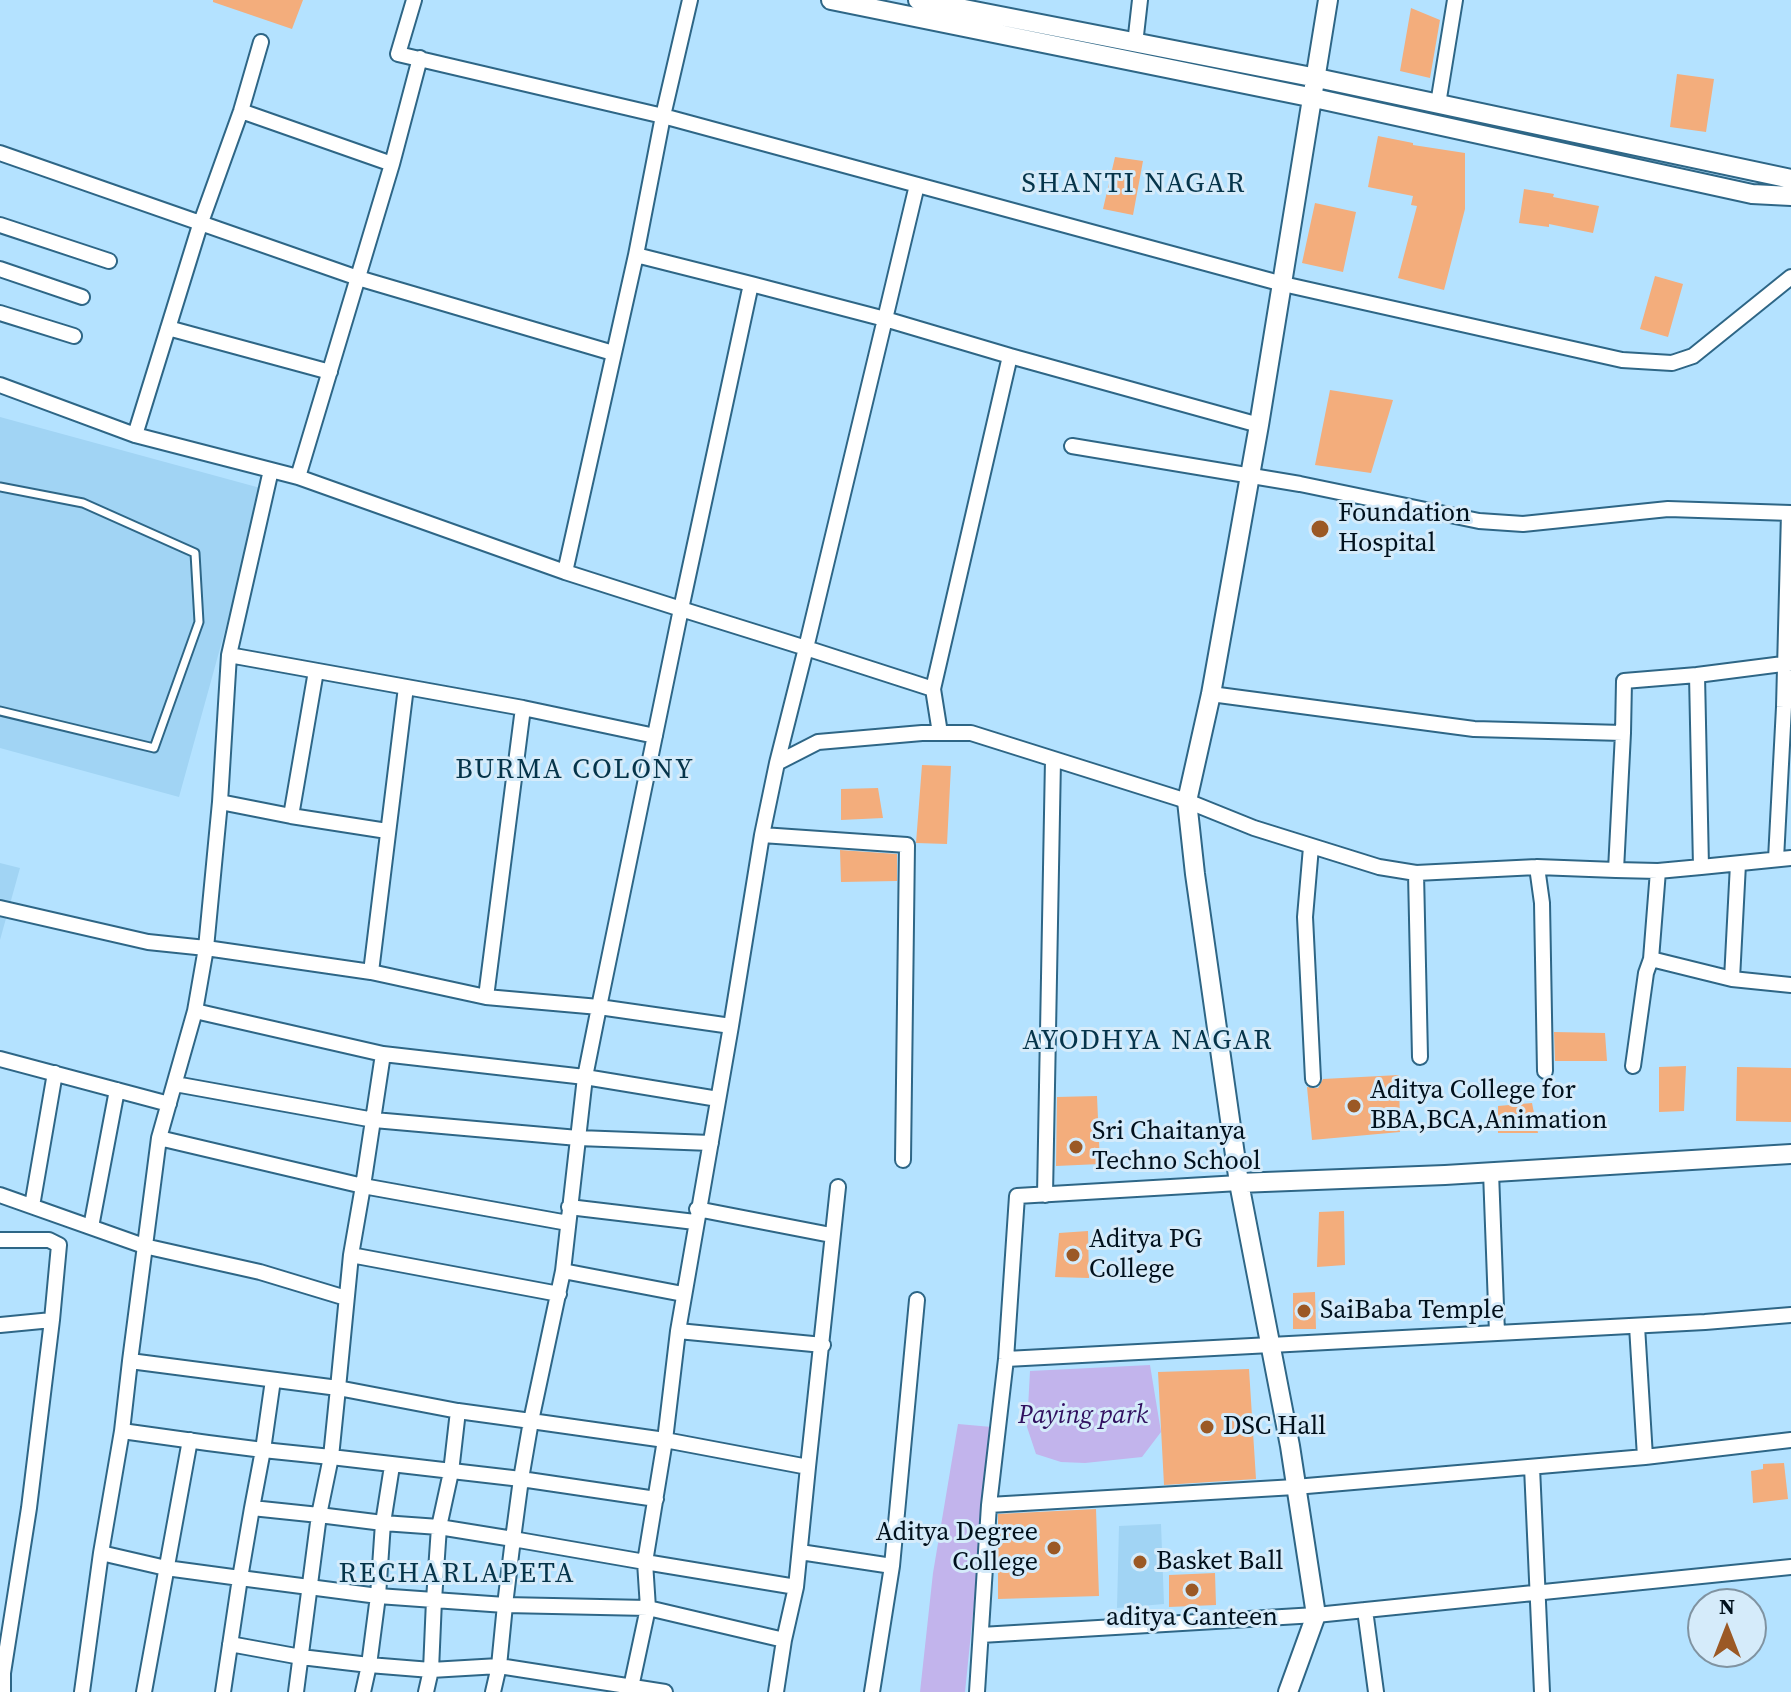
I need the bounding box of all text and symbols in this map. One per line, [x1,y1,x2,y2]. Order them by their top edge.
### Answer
district label: SHANTI NAGAR [1021,168,1247,202]
place label: Foundation Hospital [1338,498,1471,560]
marker: Foundation Hospital [1309,518,1331,540]
district label: BURMA COLONY [455,754,695,788]
district label: AYODHYA NAGAR [1022,1025,1274,1059]
place label: Aditya College for BBA,BCA,Animation [1370,1075,1608,1136]
marker: Aditya College for BBA,BCA,Animation [1345,1097,1363,1115]
place label: Sri Chaitanya Techno School [1092,1116,1261,1178]
marker: Sri Chaitanya Techno School [1067,1138,1085,1156]
place label: Aditya PG College [1089,1224,1202,1286]
marker: Aditya PG College [1064,1246,1082,1264]
place label: SaiBaba Temple [1320,1295,1504,1327]
marker: SaiBaba Temple [1295,1302,1313,1320]
park label: Paying park [1018,1400,1148,1432]
place label: DSC Hall [1223,1411,1326,1443]
marker: DSC Hall [1198,1418,1216,1436]
place label: Aditya Degree College [876,1517,1038,1578]
marker: Aditya Degree College [1045,1539,1063,1557]
place label: Basket Ball [1156,1546,1283,1578]
marker: Basket Ball [1131,1553,1149,1571]
district label: RECHARLAPETA [338,1558,576,1592]
marker: aditya Canteen [1183,1581,1201,1599]
north arrow [1687,1588,1767,1668]
text: N [1719,1591,1735,1621]
place label: aditya Canteen [1106,1602,1278,1634]

